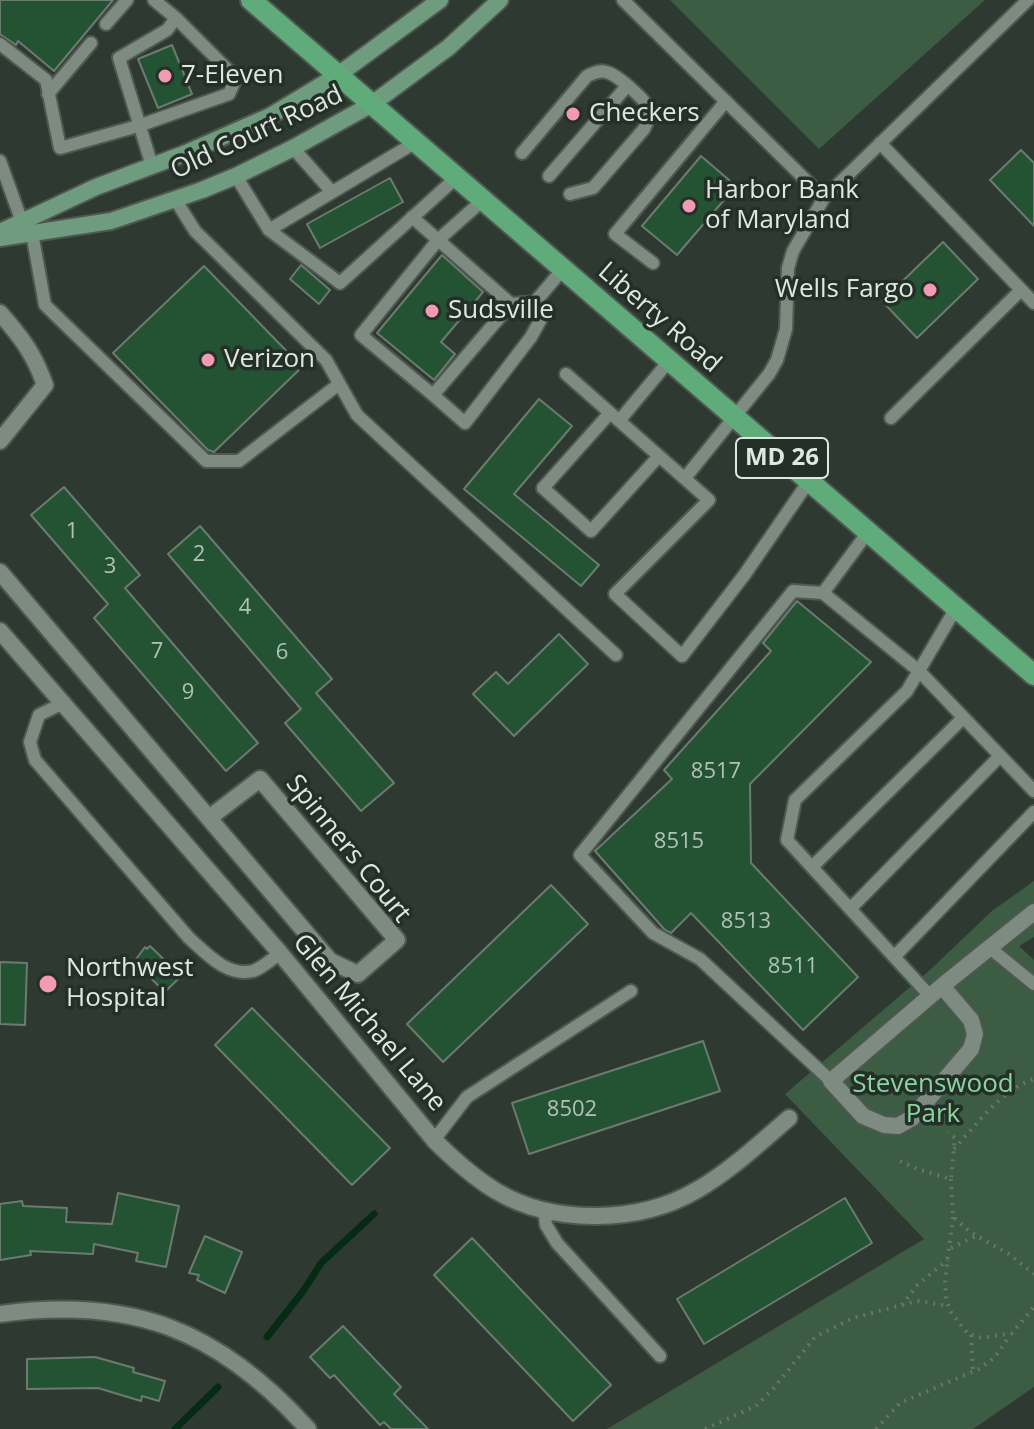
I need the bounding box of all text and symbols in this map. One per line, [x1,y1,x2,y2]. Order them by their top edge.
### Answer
place label: 7-Eleven [181,60,283,92]
marker: 7-Eleven [156,67,174,85]
street label: Old Court Road [166,80,348,186]
place label: Checkers [589,98,700,130]
marker: Checkers [564,105,582,123]
place label: Harbor Bank of Maryland [705,175,859,236]
marker: Harbor Bank of Maryland [680,197,698,215]
street label: Liberty Road [591,256,727,380]
place label: Wells Fargo [775,274,914,306]
marker: Wells Fargo [921,281,939,299]
place label: Sudsville [448,295,554,327]
marker: Sudsville [423,302,441,320]
place label: Verizon [224,344,315,376]
marker: Verizon [199,351,217,369]
road number: MD 26 [736,438,828,478]
house number: 1 [66,519,78,545]
house number: 2 [193,542,205,568]
house number: 3 [104,554,116,580]
house number: 4 [239,595,251,621]
house number: 7 [151,639,163,665]
house number: 6 [276,640,288,666]
house number: 9 [182,680,194,706]
house number: 8517 [691,759,741,785]
street label: Spinners Court [279,769,417,929]
house number: 8515 [654,829,704,855]
house number: 8513 [721,909,771,935]
street label: Glen Michael Lane [286,928,452,1118]
place label: Northwest Hospital [66,953,193,1014]
house number: 8511 [768,954,818,980]
marker: Northwest Hospital [37,973,59,995]
park label: Stevenswood Park [852,1069,1014,1130]
house number: 8502 [547,1097,597,1123]

